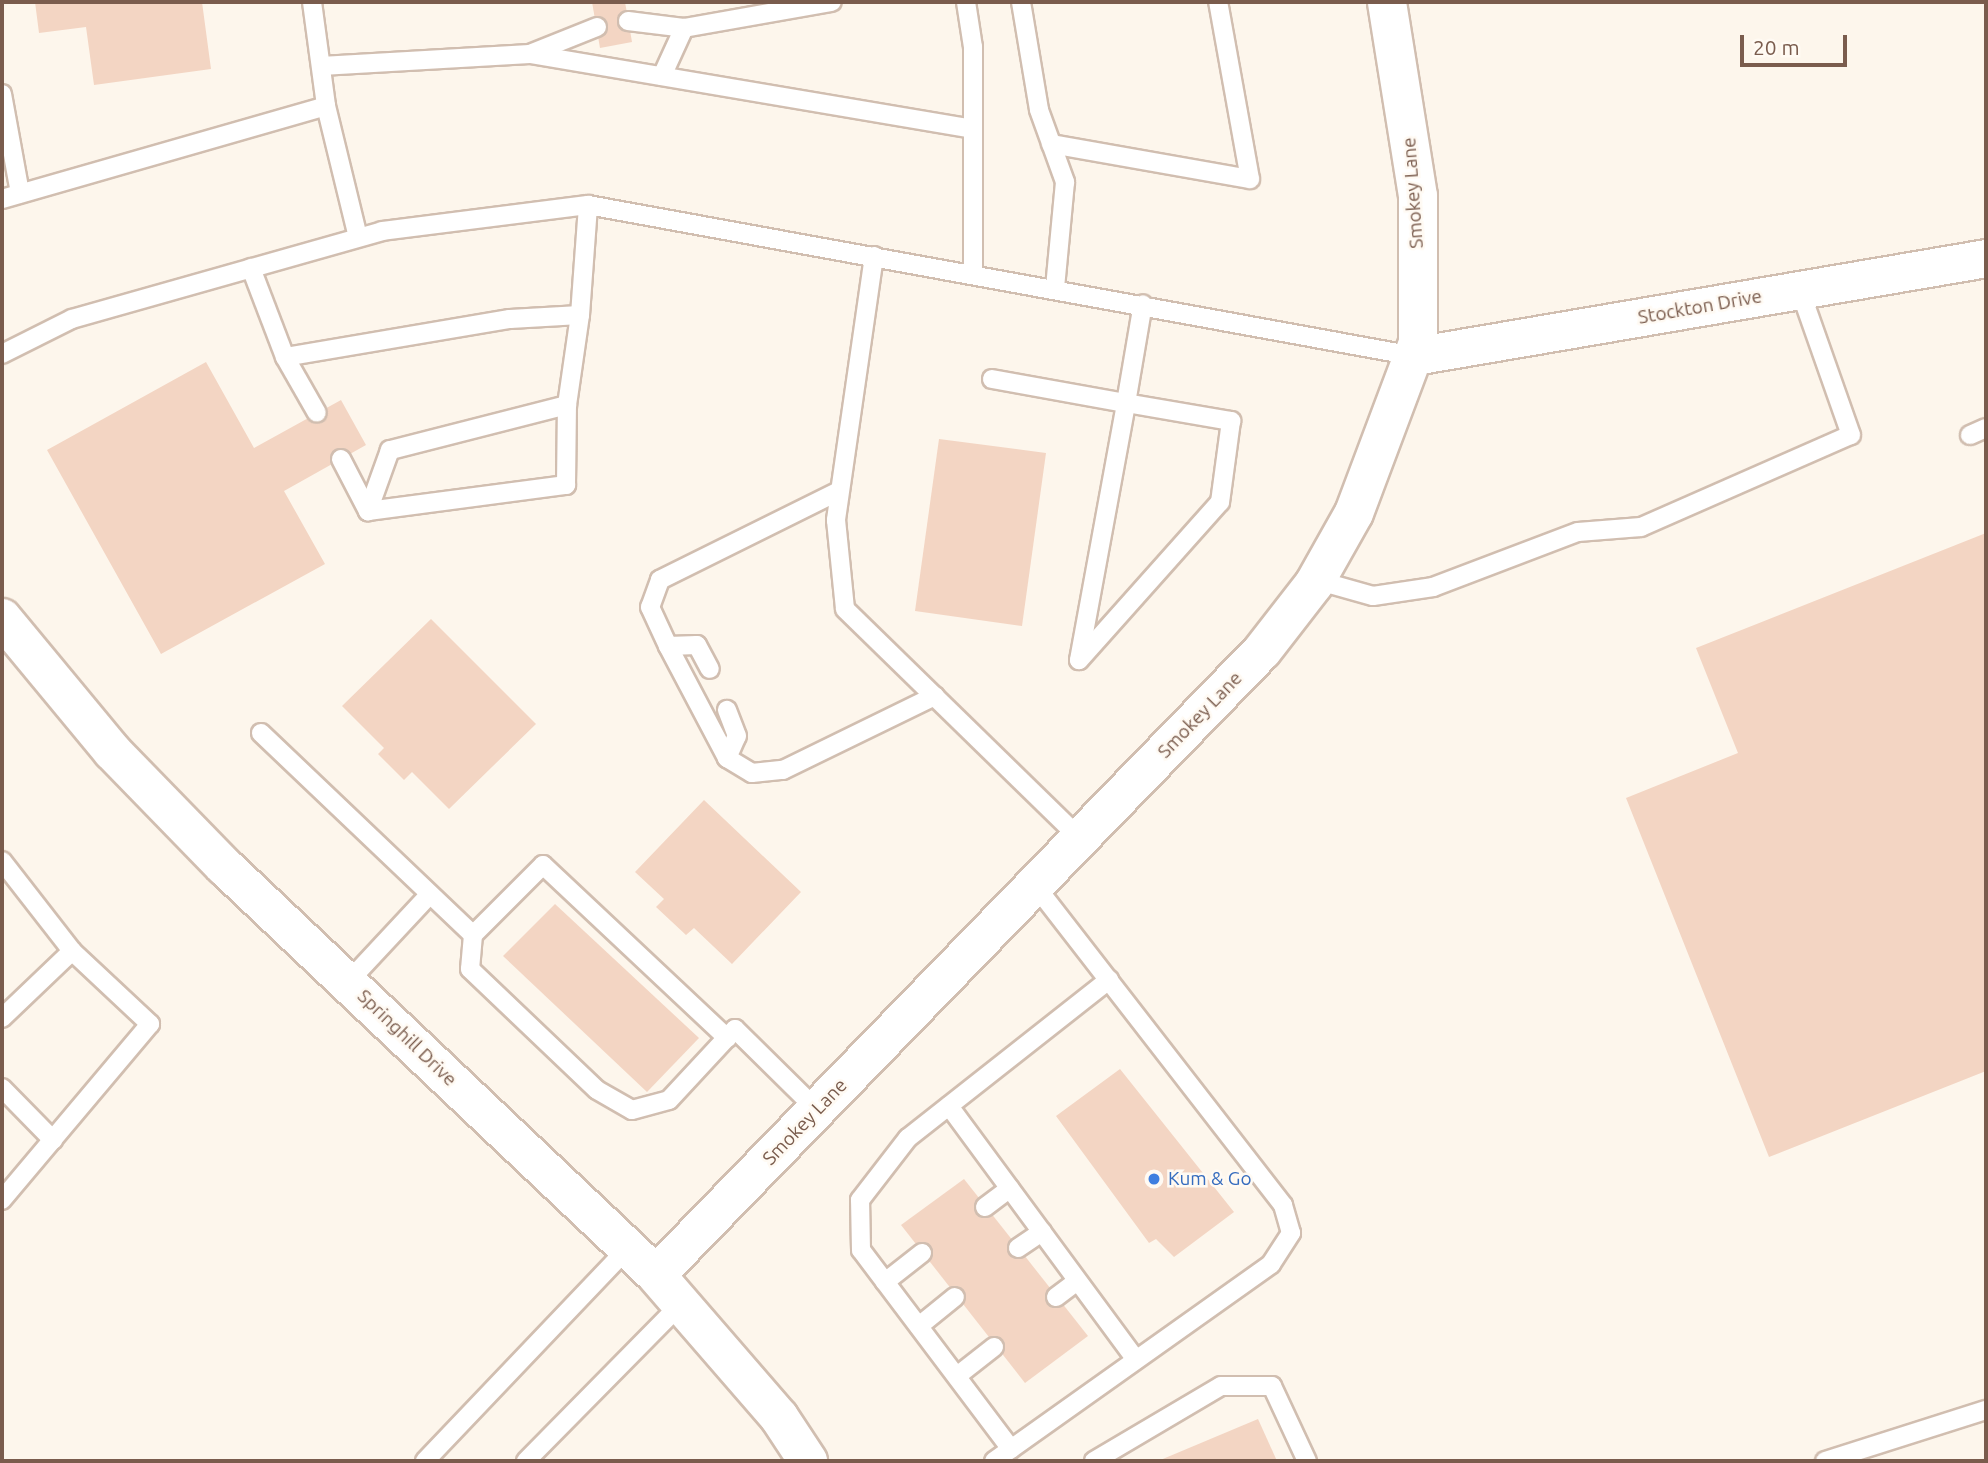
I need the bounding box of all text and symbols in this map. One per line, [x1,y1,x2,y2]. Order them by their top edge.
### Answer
scale bar [1743,21,1850,65]
text: 20 m [1753,35,1800,59]
street label: Smokey Lane [1398,137,1428,249]
street label: Stockton Drive [1636,285,1764,329]
street label: Smokey Lane [1153,667,1247,763]
street label: Springhill Drive [353,985,461,1091]
street label: Smokey Lane [758,1074,852,1170]
place label: Kum & Go [1168,1168,1252,1190]
marker: Kum & Go [1146,1171,1162,1187]

